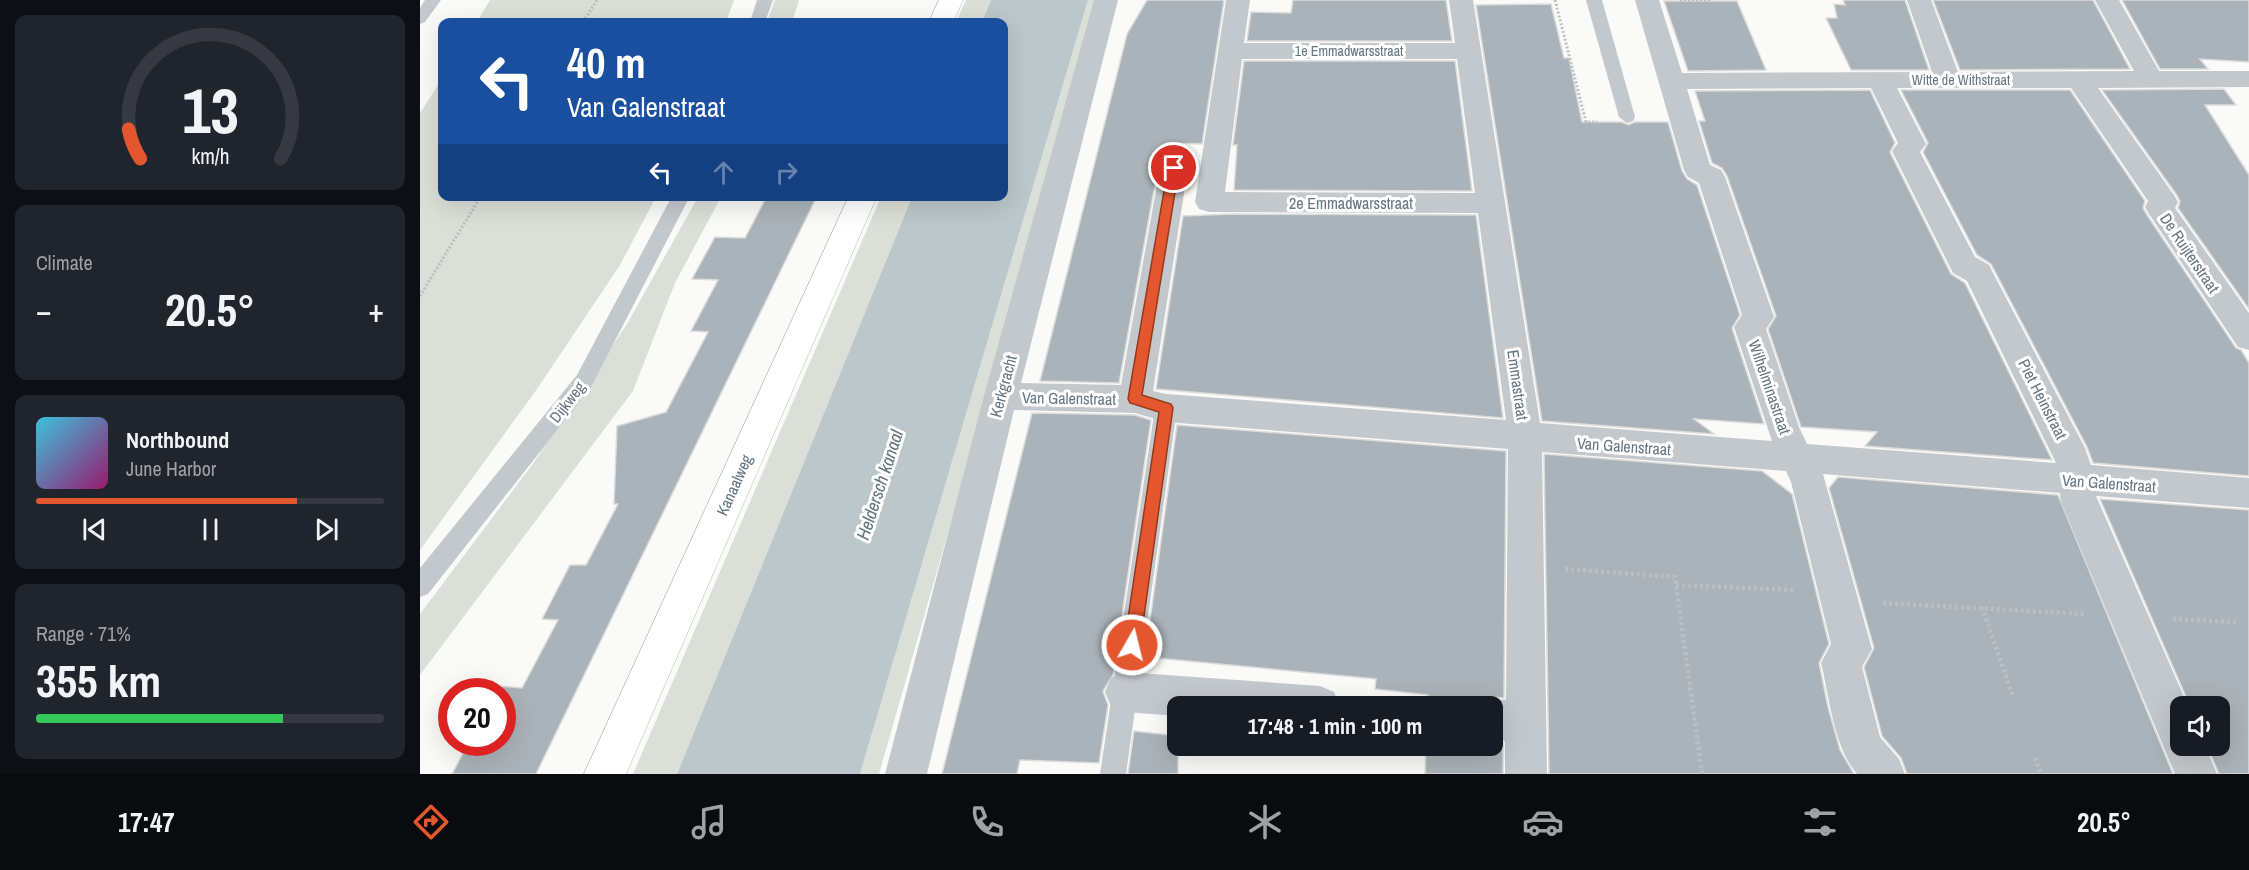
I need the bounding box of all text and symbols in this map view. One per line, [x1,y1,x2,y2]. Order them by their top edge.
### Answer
text: 40 m [567,35,646,91]
icon: left [468,42,546,120]
street label: 1e Emmadwarsstraat [1295,42,1403,60]
text: 13 [182,69,238,153]
street label: Witte de Withstraat [1912,71,2010,89]
text: Van Galenstraat [567,89,725,125]
pin [1148,142,1199,193]
text: km/h [191,143,229,172]
icon: arrive [1157,151,1190,184]
icon: left [644,156,677,189]
icon: ahead [707,156,740,189]
icon: right [770,156,803,189]
street label: 2e Emmadwarsstraat [1289,192,1413,214]
street label: De Ruijterstraat [2155,209,2225,298]
text: Climate [36,249,93,276]
text: 20.5° [165,279,255,340]
text: − [36,288,52,332]
text: + [368,288,384,332]
street label: Wilhelminastraat [1744,337,1797,437]
street label: Emmastraat [1502,348,1534,422]
street label: Kerkgracht [984,352,1022,419]
street label: Piet Heinstraat [2013,355,2073,443]
street label: Dijkweg [544,376,590,427]
street label: Van Galenstraat [1022,386,1116,410]
text: Northbound [126,425,229,455]
water label: Heldersch kanaal [850,426,909,543]
street label: Van Galenstraat [1576,432,1672,460]
street label: Kanaalweg [711,450,758,519]
text: June Harbor [126,455,216,482]
street label: Van Galenstraat [2061,469,2157,497]
icon: previous [78,513,111,546]
icon: pause [194,513,227,546]
icon: next [310,513,343,546]
position arrow [1100,613,1164,677]
text: Range · 71% [36,620,131,647]
text: 355 km [36,650,161,711]
speed limit sign: 20 [438,678,516,756]
map controls [2170,696,2230,756]
button: sound [2170,696,2230,756]
text: 17:48 · 1 min · 100 m [1248,711,1422,741]
icon: directions [410,801,452,843]
icon: music [688,801,730,843]
icon: phone [966,801,1008,843]
icon: climate [1244,801,1286,843]
icon: car [1522,801,1564,843]
icon: filters [1799,801,1841,843]
text: 17:47 [118,804,175,840]
text: 20.5° [2077,804,2131,840]

